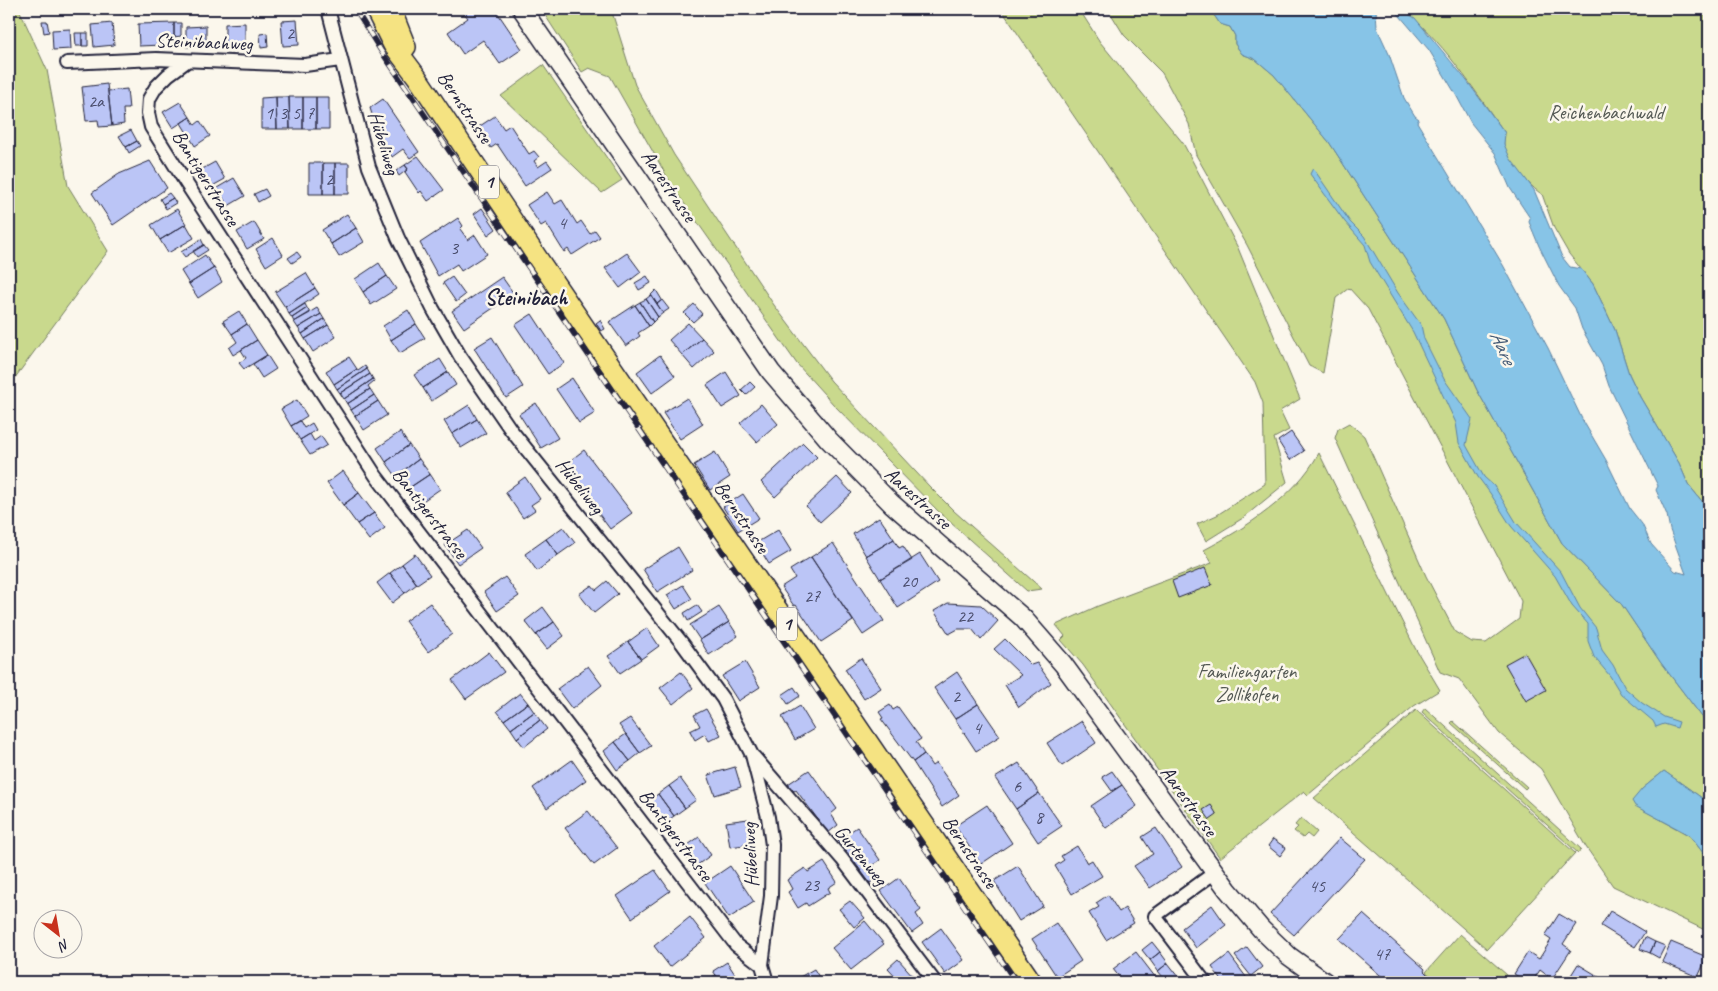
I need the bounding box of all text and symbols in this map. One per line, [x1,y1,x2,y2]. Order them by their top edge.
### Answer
house number: 2 [286,22,296,44]
street label: Steinibachweg [155,28,254,56]
street label: Bernstrasse [432,66,499,149]
house number: 2a [88,90,105,112]
park label: Reichenbachwald [1548,100,1667,125]
house number: 1 [265,102,274,124]
house number: 3 [279,102,289,124]
house number: 5 [292,102,301,124]
house number: 7 [306,102,315,124]
street label: Hübeliweg [363,108,406,179]
street label: Bantigerstrasse [167,125,246,232]
street label: Aarestrasse [636,145,703,228]
road number: 1 [479,166,499,198]
house number: 2 [325,168,335,190]
house number: 4 [558,212,568,234]
house number: 3 [450,237,460,259]
district label: Steinibach [485,284,568,312]
water label: Aare [1484,326,1523,371]
street label: Hübeliweg [550,453,610,520]
street label: Aarestrasse [879,461,958,536]
street label: Bantigerstrasse [387,462,474,565]
street label: Bernstrasse [709,476,776,559]
house number: 20 [901,570,919,592]
house number: 27 [804,585,821,607]
house number: 22 [957,605,975,627]
road number: 1 [777,608,797,640]
park label: Familiengarten Zollikofen [1197,659,1298,707]
house number: 2 [952,685,962,707]
house number: 4 [973,717,983,739]
street label: Aarestrasse [1155,761,1224,843]
house number: 6 [1013,775,1022,797]
street label: Bantigerstrasse [633,784,720,887]
house number: 8 [1035,806,1045,828]
street label: Bernstrasse [937,811,1004,894]
street label: Gurtenweg [829,820,894,892]
street label: Hübeliweg [736,821,764,888]
house number: 23 [803,874,821,896]
house number: 45 [1309,875,1326,897]
north arrow [32,908,82,958]
text: N [54,935,73,955]
house number: 47 [1374,943,1391,965]

